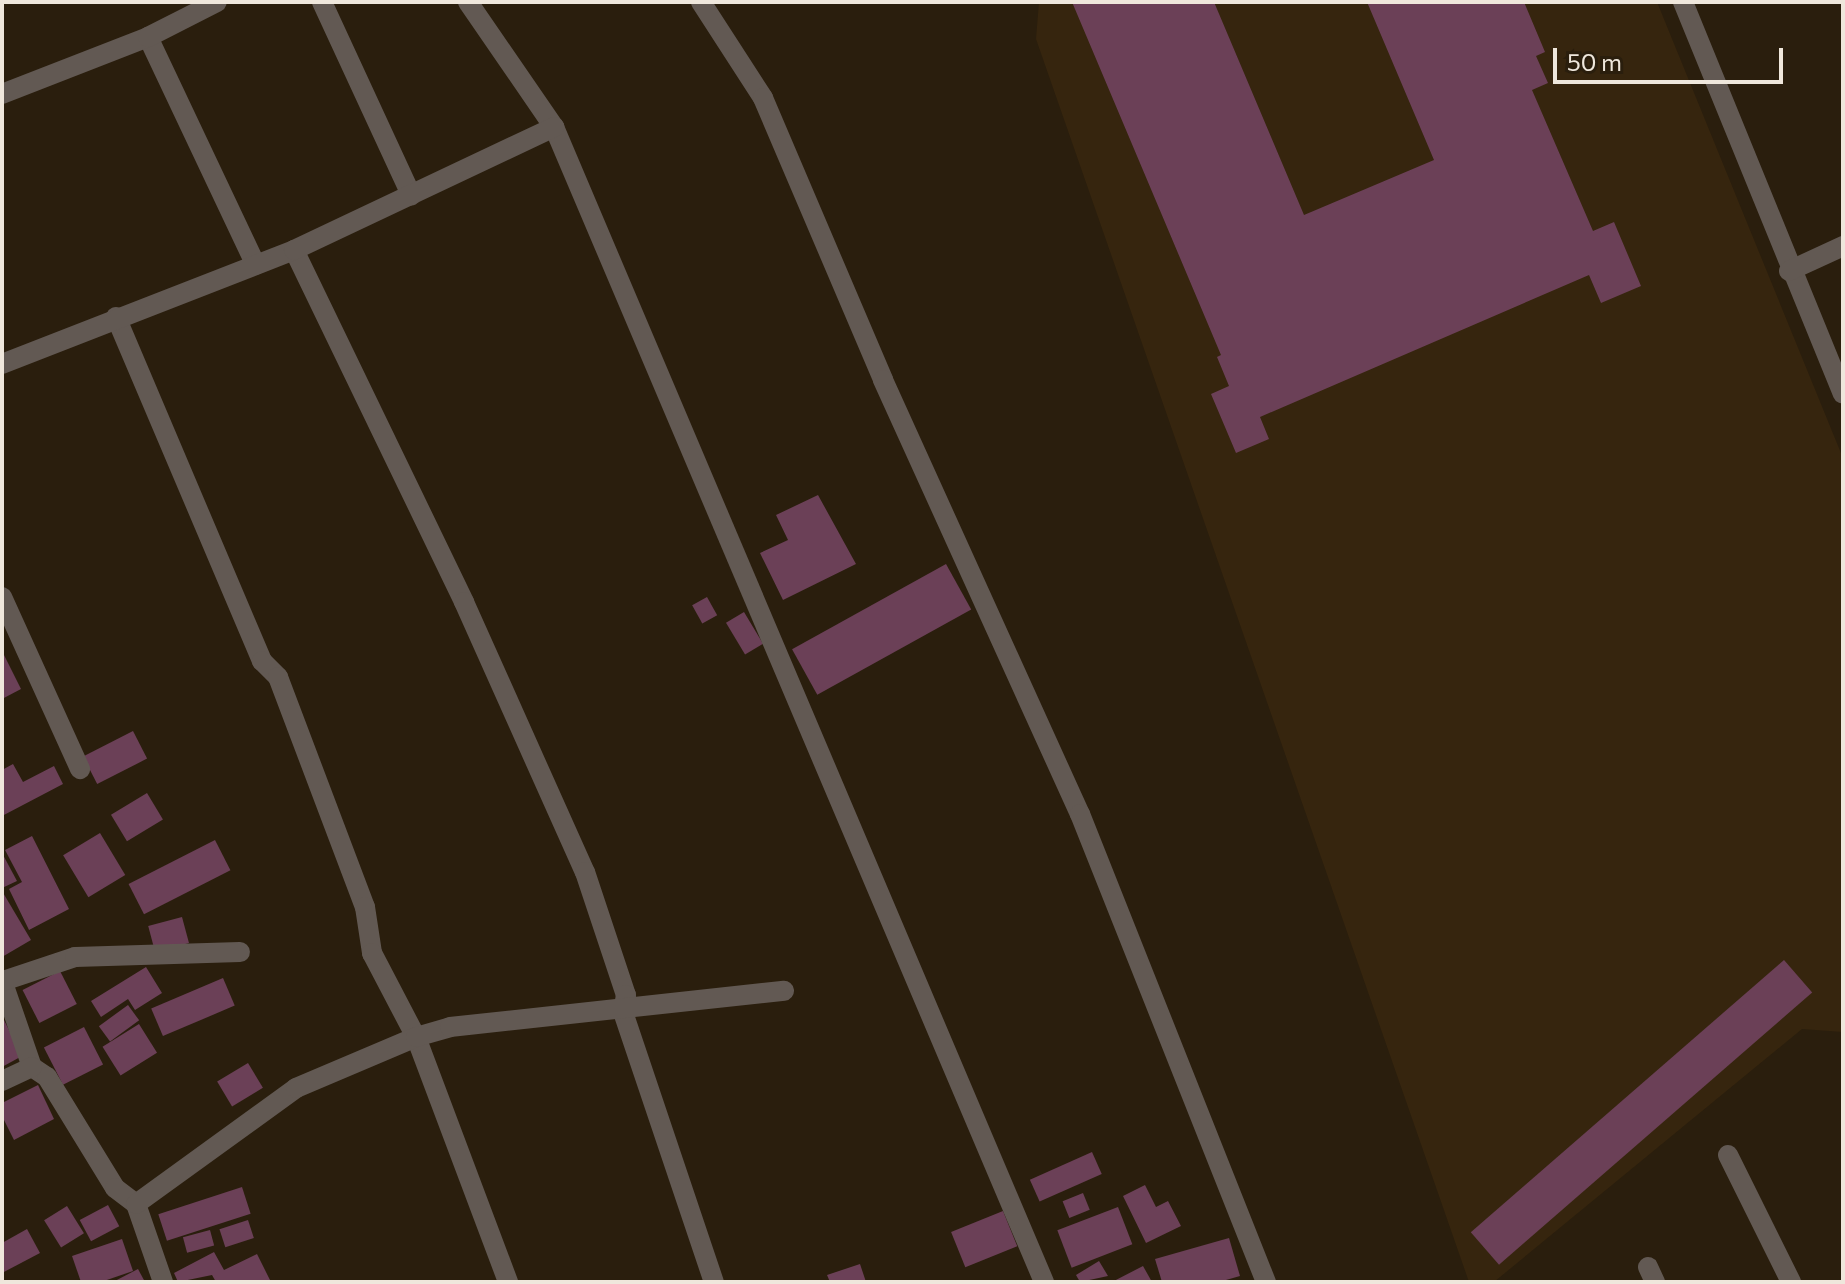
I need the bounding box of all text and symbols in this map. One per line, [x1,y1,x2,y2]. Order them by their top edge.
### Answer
scale bar [1557,32,1787,82]
text: 50 m [1567,47,1622,76]

